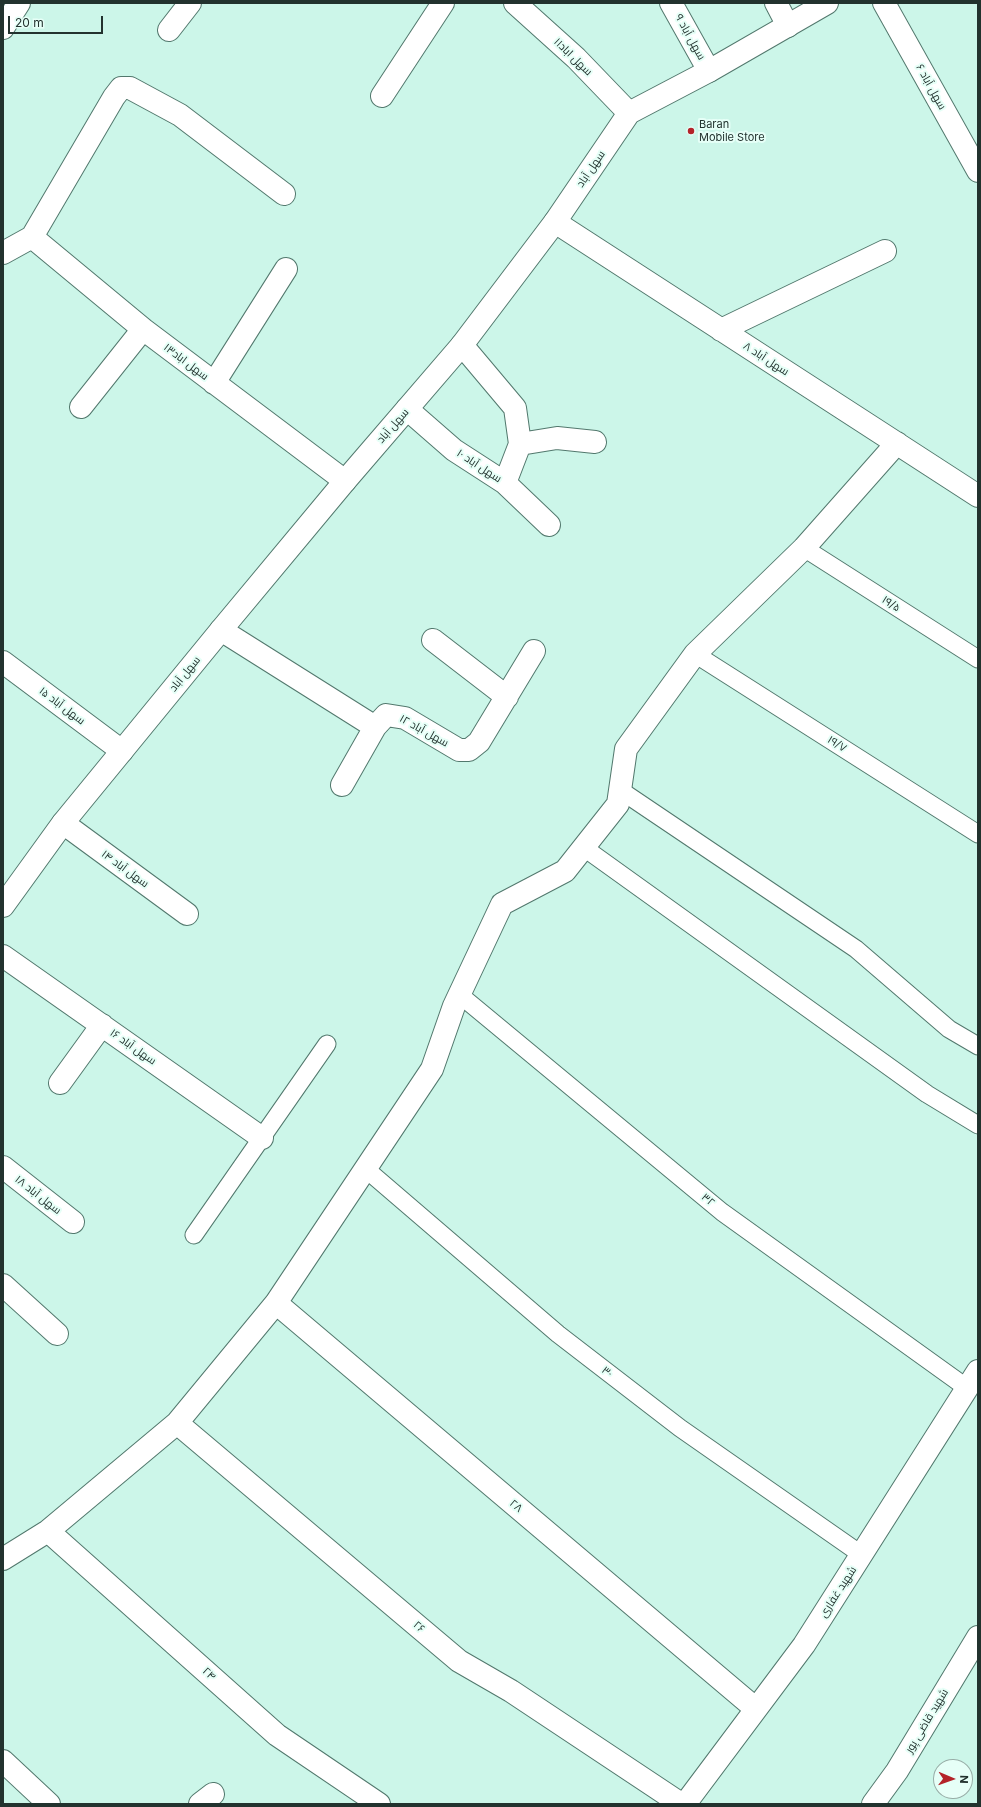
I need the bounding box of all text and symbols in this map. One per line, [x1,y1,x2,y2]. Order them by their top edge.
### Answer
scale bar [10,8,105,34]
street label: سهل آباد ۹ [672,12,708,62]
text: 20 m [15,15,44,30]
street label: سهل اباد۱۱ [551,35,595,79]
street label: سهل آباد ۶ [913,62,949,112]
place label: Baran Mobile Store [699,118,765,144]
marker: Baran Mobile Store [686,126,696,136]
street label: سهل آباد [574,148,608,190]
street label: سهل آباد ۸ [741,339,791,379]
street label: سهل اباد۱۳ [161,341,211,383]
street label: سهل آباد [374,406,412,446]
street label: سهل آباد ۱۰ [454,447,504,485]
street label: ۱۹/۵ [879,593,903,615]
street label: سهل آباد [167,654,203,694]
street label: سهل آباد ۱۵ [36,684,88,728]
street label: سهل آباد ۱۲ [397,712,451,750]
street label: ۱۹/۷ [825,733,849,755]
street label: سهل آباد ۱۴ [99,847,151,891]
street label: سهل آباد ۱۶ [107,1026,159,1068]
street label: سهل آباد ۱۸ [12,1173,64,1217]
street label: ۳۲ [699,1191,717,1209]
street label: ۳۰ [599,1364,615,1380]
street label: ۲۸ [507,1497,525,1515]
street label: شهید غفاری [817,1564,859,1620]
street label: ۲۶ [411,1618,427,1636]
street label: ۲۴ [200,1665,218,1683]
street label: شهید قاضی پور [903,1687,951,1755]
north arrow [933,1759,973,1799]
text: N [957,1775,971,1784]

